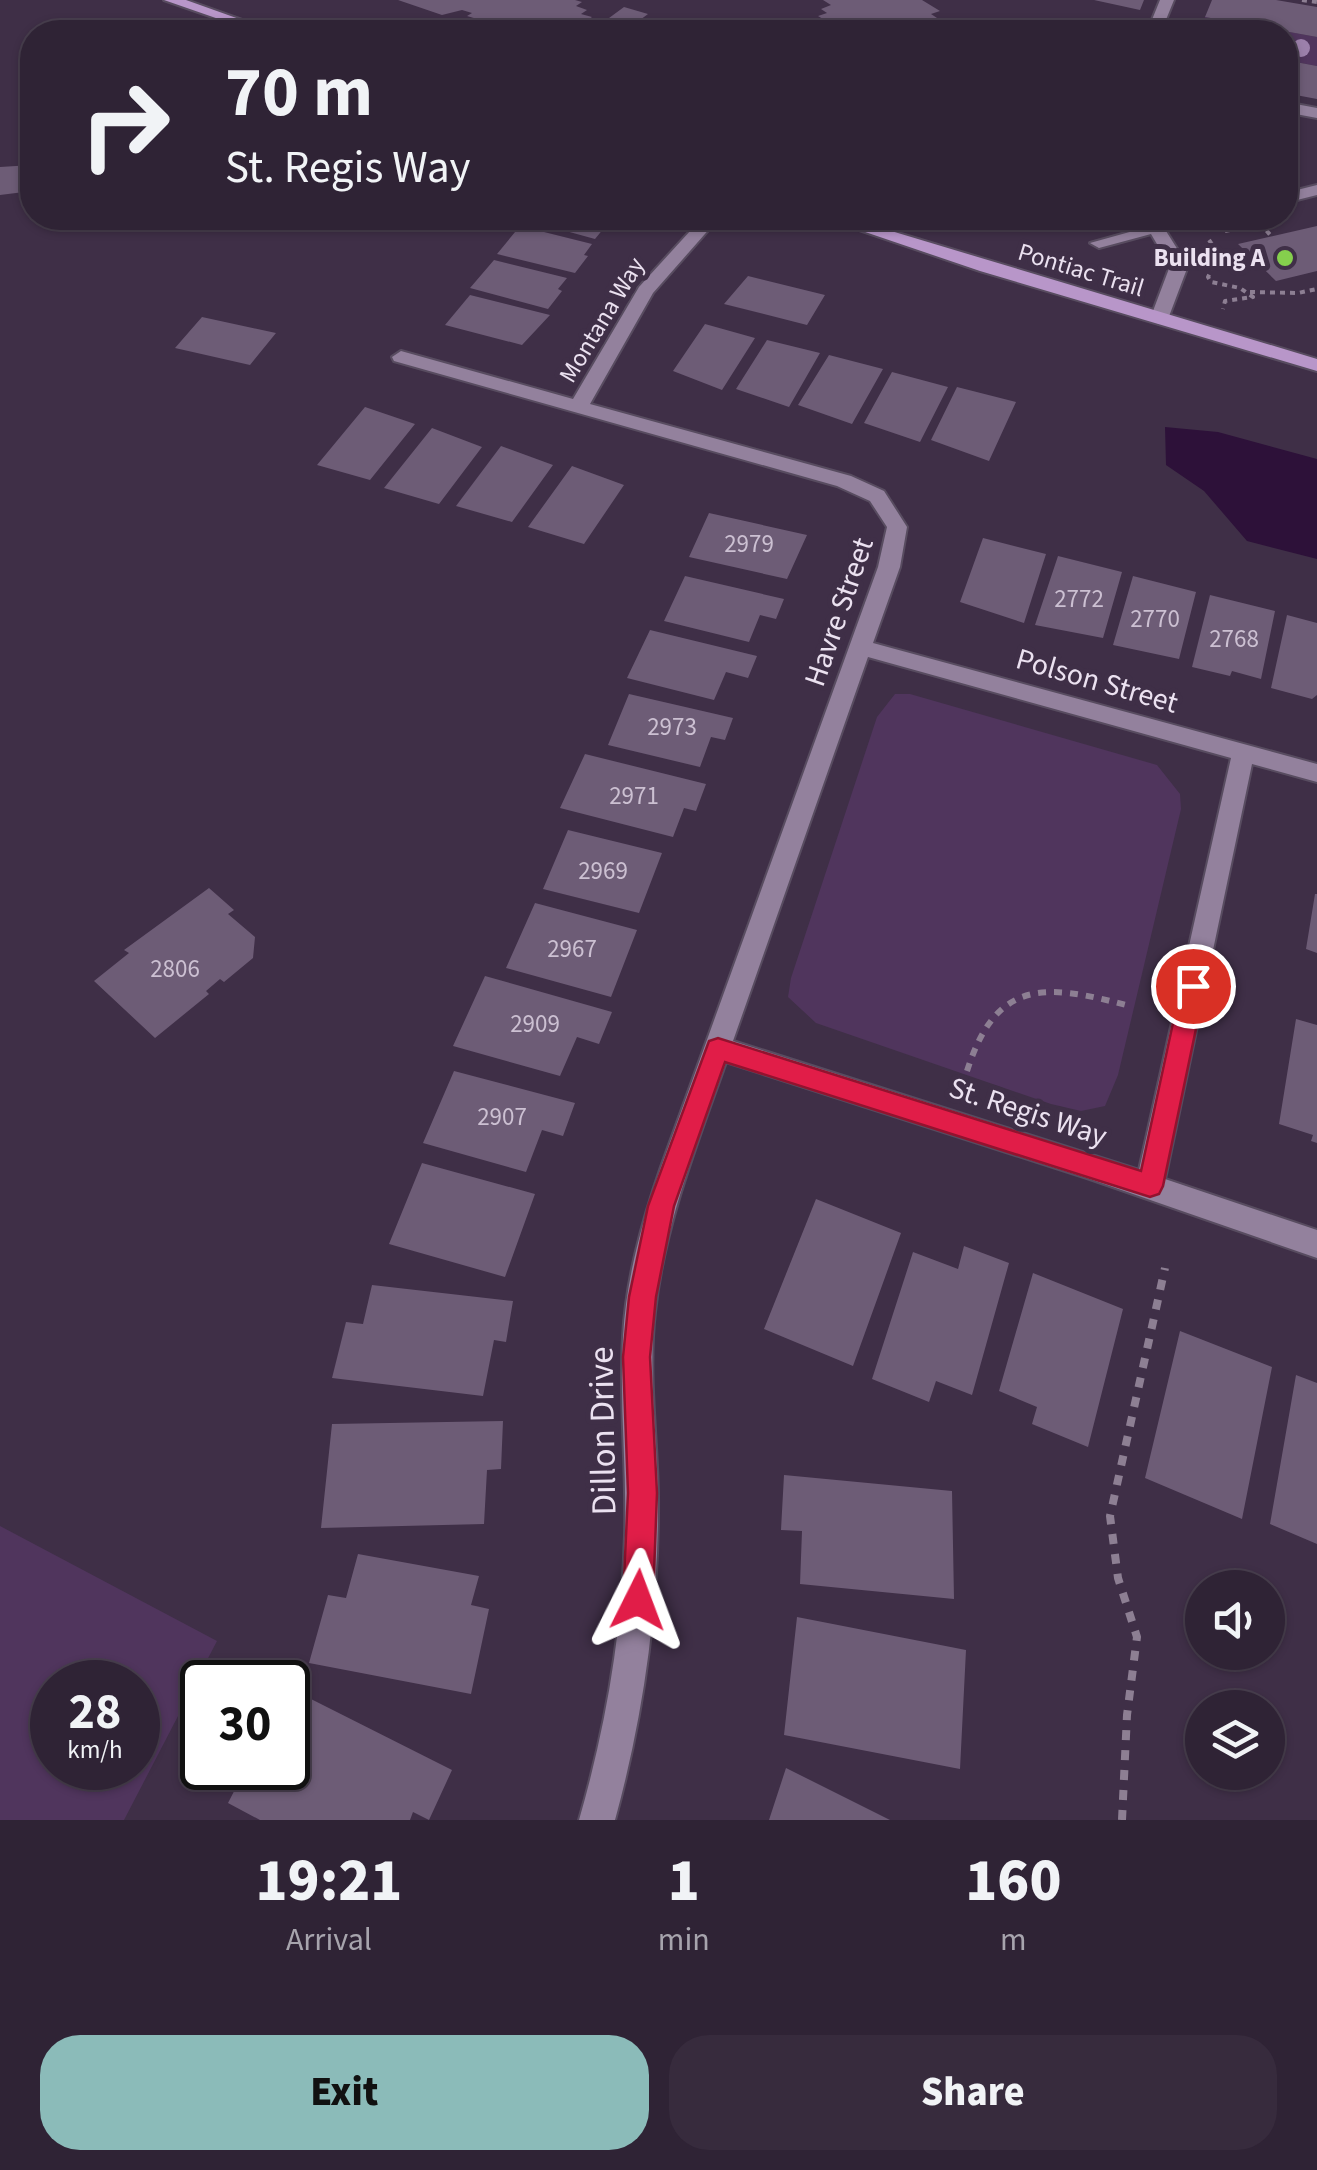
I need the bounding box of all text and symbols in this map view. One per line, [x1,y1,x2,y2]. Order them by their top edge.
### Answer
text: 70 m [225,43,373,143]
icon: right [60,60,190,190]
text: St. Regis Way [225,136,471,200]
street label: Pontiac Trail [1014,234,1148,306]
place label: Building A [1153,240,1266,276]
marker: Building A [1274,247,1296,269]
street label: Montana Way [550,250,654,390]
house number: 2979 [724,526,774,562]
street label: Havre Street [793,532,885,692]
house number: 2772 [1054,581,1104,617]
house number: 2770 [1130,601,1180,637]
house number: 2768 [1209,621,1259,657]
street label: Polson Street [1011,637,1183,725]
house number: 2973 [647,709,697,745]
house number: 2971 [609,778,659,814]
house number: 2969 [578,853,628,889]
house number: 2967 [547,931,597,967]
pin [1151,944,1236,1029]
house number: 2806 [150,951,200,987]
icon: arrive [1166,959,1221,1014]
house number: 2909 [510,1006,560,1042]
street label: St. Regis Way [943,1066,1113,1158]
house number: 2907 [477,1099,527,1135]
street label: Dillon Drive [577,1346,629,1516]
position arrow [586,1548,690,1652]
map controls [1185,1570,1285,1790]
button: sound [1185,1570,1285,1670]
speed limit sign: 30 [180,1660,310,1790]
text: 28 [69,1677,121,1748]
button: layers [1185,1690,1285,1790]
text: km/h [67,1732,123,1768]
text: 19:21 [256,1839,402,1924]
text: 1 [668,1839,700,1924]
text: 160 [965,1839,1061,1924]
text: Arrival [286,1917,372,1963]
text: min [658,1917,710,1963]
text: m [1000,1917,1027,1963]
button: Exit [40,2035,649,2150]
button: Share [669,2035,1277,2150]

